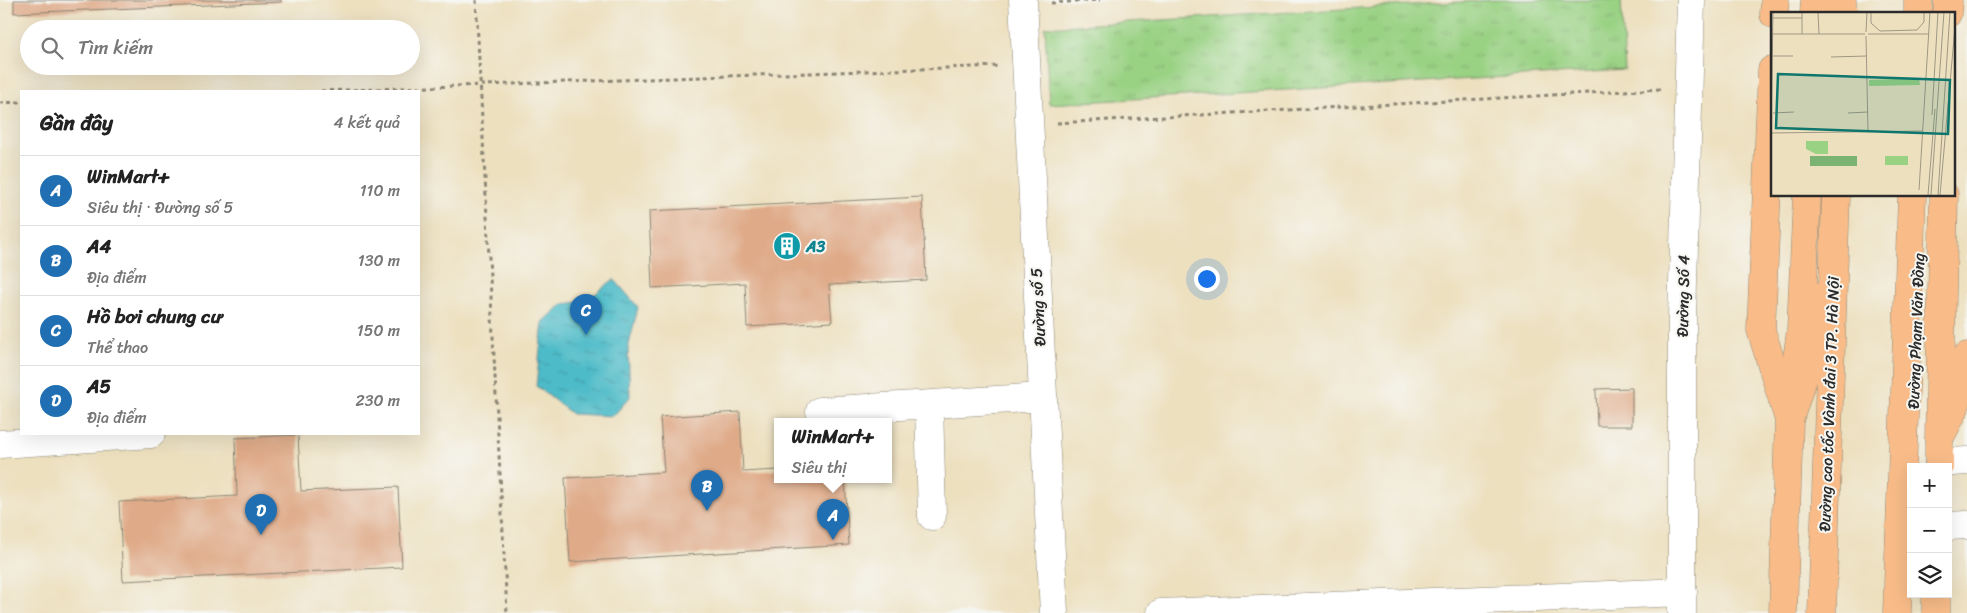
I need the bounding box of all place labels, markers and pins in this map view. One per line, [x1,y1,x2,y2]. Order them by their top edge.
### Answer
building icon: A3 [772,231,802,261]
place label: A3 [805,232,825,261]
pin: C [570,294,602,335]
pin: B [691,470,723,511]
pin: D [245,494,277,535]
pin: A [817,499,849,540]

